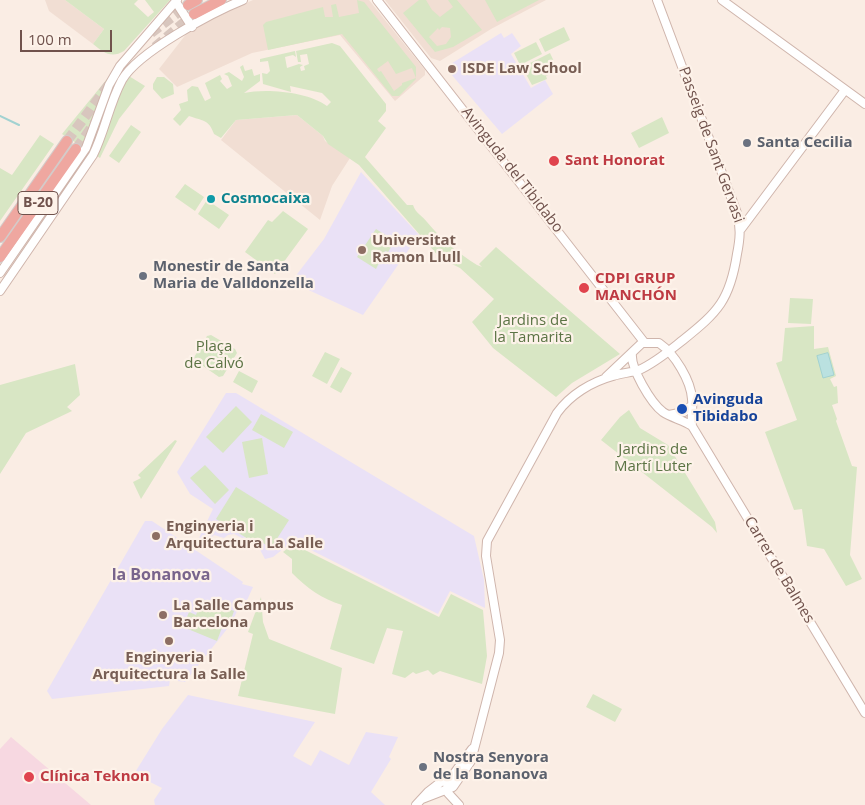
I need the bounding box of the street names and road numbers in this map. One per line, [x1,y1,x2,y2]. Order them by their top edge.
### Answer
street label: Passeig de Sant Gervasi [674,65,748,225]
street label: Avinguda del Tibidabo [457,103,567,237]
road number: B-20 [18,192,58,214]
street label: Carrer de Balmes [740,513,818,627]

